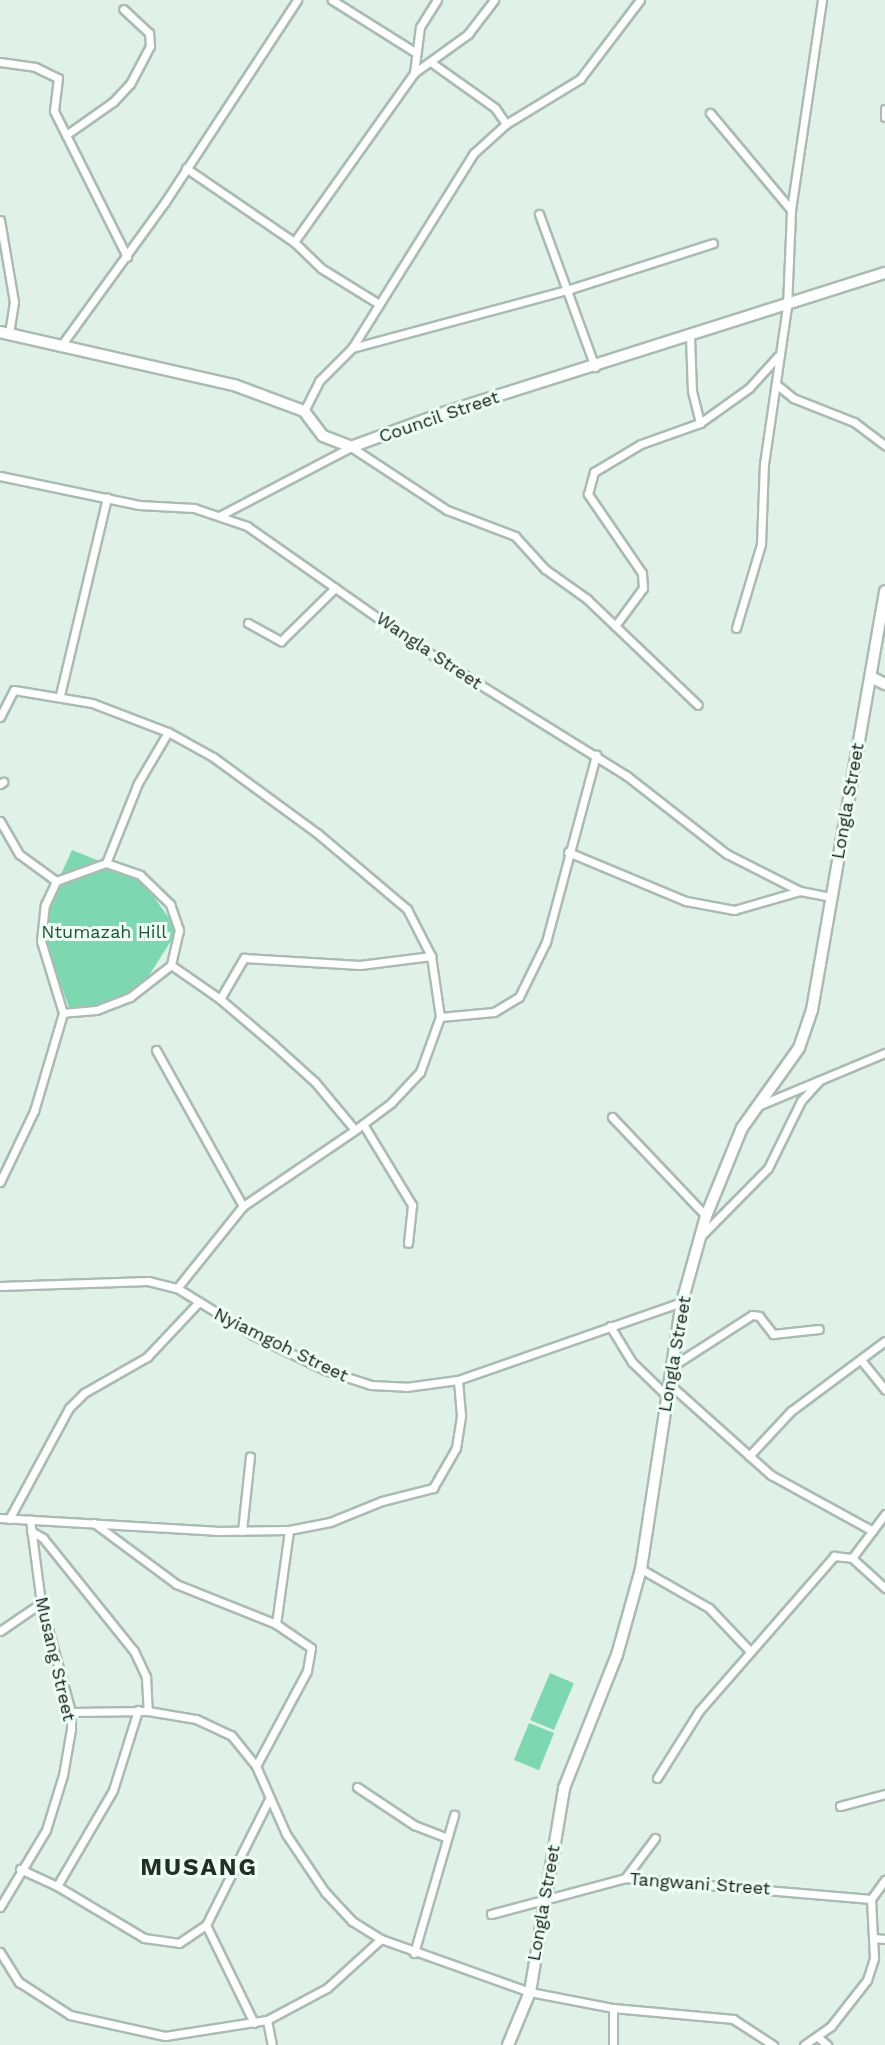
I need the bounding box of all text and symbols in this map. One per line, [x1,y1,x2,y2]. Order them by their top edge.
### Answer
street label: Council Street [376,386,502,448]
street label: Wangla Street [372,608,486,694]
street label: Longla Street [827,741,869,861]
park label: Ntumazah Hill [41,921,167,943]
street label: Longla Street [654,1294,696,1414]
street label: Nyiamgoh Street [210,1303,352,1387]
street label: Musang Street [30,1595,80,1723]
street label: Longla Street [523,1843,565,1963]
district label: MUSANG [141,1854,257,1882]
street label: Tangwani Street [629,1868,771,1900]

